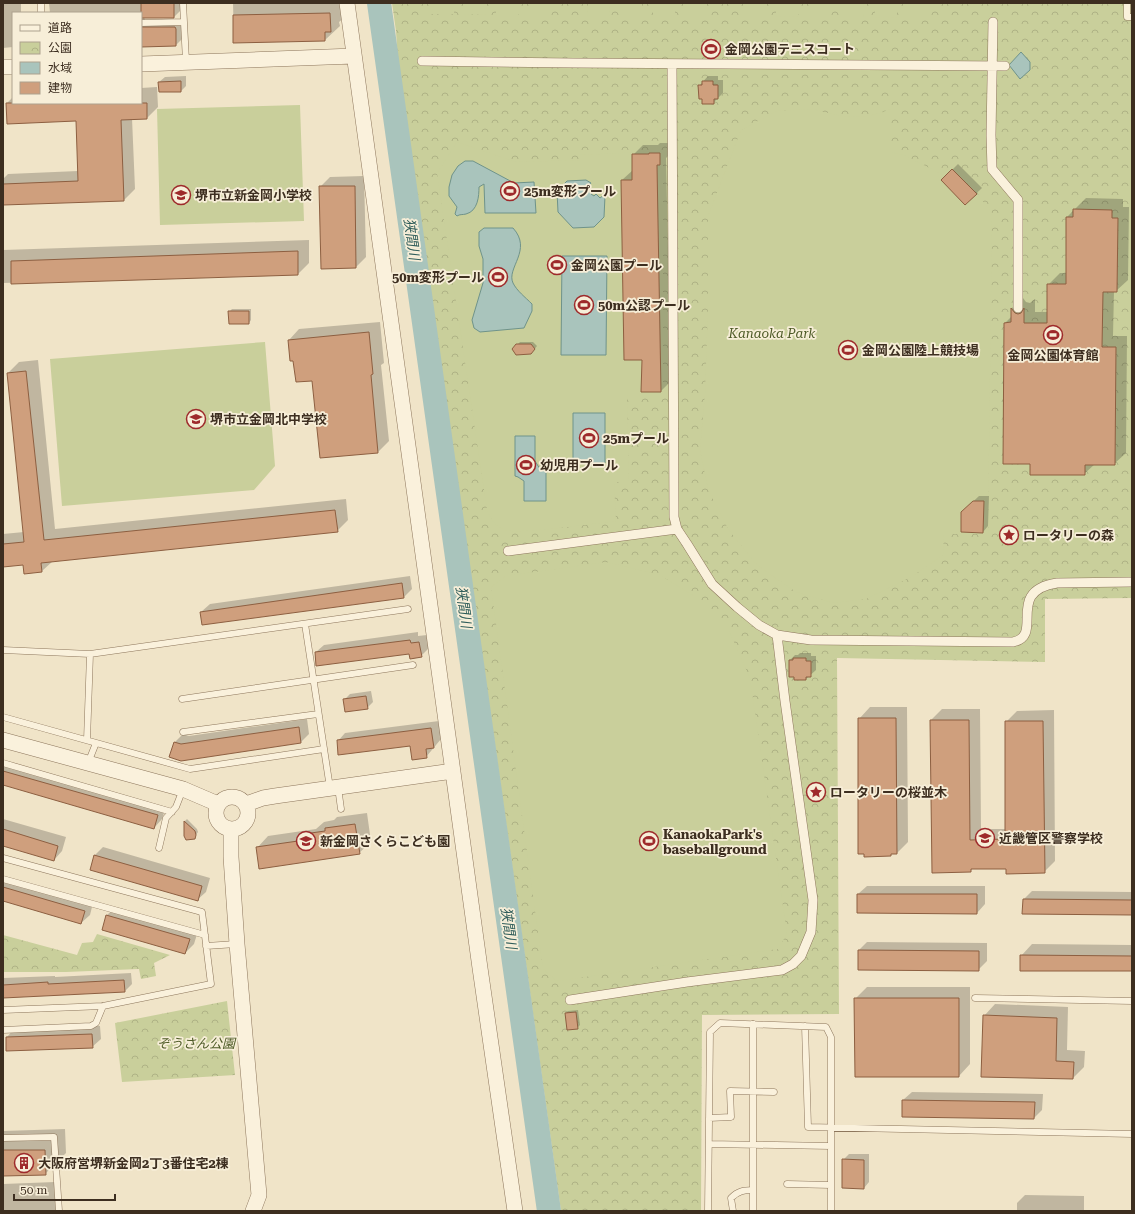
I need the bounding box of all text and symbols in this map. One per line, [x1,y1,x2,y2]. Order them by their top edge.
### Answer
legend [12,12,142,104]
text: 道路 [48,21,72,35]
sports icon: 金岡公園テニスコート [700,38,722,60]
text: 公園 [48,41,72,55]
place label: 金岡公園テニスコート [725,42,855,57]
text: 水域 [48,61,72,75]
text: 建物 [48,81,72,95]
sports icon: 25m変形プール [499,180,521,202]
school or university icon: 堺市立新金岡小学校 [170,184,192,206]
place label: 25m変形プール [524,184,616,199]
place label: 堺市立新金岡小学校 [195,188,312,203]
water label: 狭間川 [401,217,423,263]
sports icon: 金岡公園プール [546,254,568,276]
place label: 金岡公園プール [571,258,662,273]
sports icon: 50m変形プール [487,266,509,288]
place label: 50m変形プール [392,270,484,285]
sports icon: 50m公認プール [573,294,595,316]
place label: 50m公認プール [598,298,690,313]
sports icon: 金岡公園体育館 [1042,324,1064,346]
park label: Kanaoka Park [728,326,816,341]
sports icon: 金岡公園陸上競技場 [837,339,859,361]
place label: 金岡公園陸上競技場 [862,343,979,358]
place label: 金岡公園体育館 [1007,348,1099,363]
school or university icon: 堺市立金岡北中学校 [185,408,207,430]
place label: 堺市立金岡北中学校 [210,412,327,427]
sports icon: 25mプール [578,427,600,449]
place label: 25mプール [603,431,669,446]
sports icon: 幼児用プール [515,454,537,476]
place label: 幼児用プール [540,458,618,473]
place icon: ロータリーの森 [998,524,1020,546]
place label: ロータリーの森 [1023,528,1114,543]
water label: 狭間川 [453,585,475,631]
place icon: ロータリーの桜並木 [805,781,827,803]
place label: ロータリーの桜並木 [830,785,948,800]
place label: KanaokaPark's baseballground [663,827,767,857]
school or university icon: 近畿管区警察学校 [974,827,996,849]
school or university icon: 新金岡さくらこども園 [295,830,317,852]
sports icon: KanaokaPark's baseballground [638,830,660,852]
place label: 近畿管区警察学校 [999,831,1103,846]
place label: 新金岡さくらこども園 [320,834,450,849]
water label: 狭間川 [498,906,520,952]
park label: ぞうさん公園 [157,1036,237,1051]
building icon: 大阪府営堺新金岡2丁3番住宅2棟 [13,1152,35,1174]
place label: 大阪府営堺新金岡2丁3番住宅2棟 [38,1156,229,1171]
scale bar [14,1176,115,1202]
text: 50 m [20,1183,47,1197]

